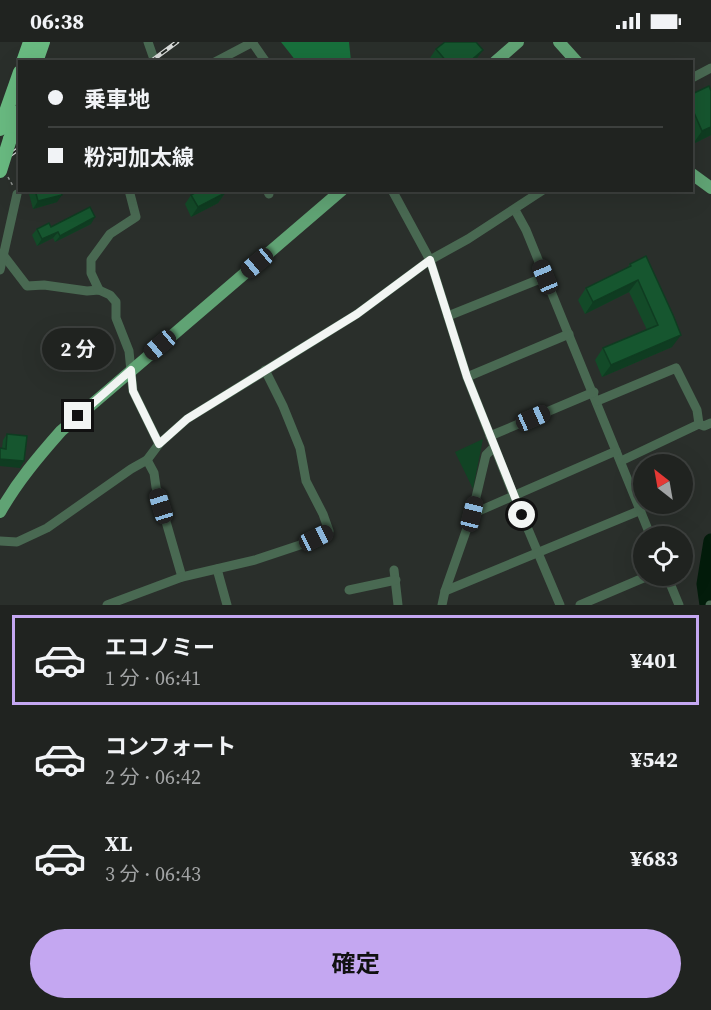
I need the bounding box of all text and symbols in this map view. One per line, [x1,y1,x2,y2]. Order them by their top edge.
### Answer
text: 06:38 [30,6,84,36]
text: 乗車地 [84,84,150,114]
text: 粉河加太線 [84,142,194,172]
car [237,245,277,281]
car [530,257,560,297]
car [140,327,180,363]
callout: 2 分 [42,329,114,371]
text: 2 分 [60,335,96,363]
route end [64,402,91,429]
car [513,402,553,434]
north arrow [633,454,693,514]
map controls [633,454,693,586]
car [147,486,175,526]
car [459,494,485,534]
route start [508,501,535,528]
car [296,522,336,554]
button: locate [633,526,693,586]
text: エコノミー [105,632,215,662]
icon: car [33,633,87,687]
text: ¥401 [630,645,678,675]
text: 1 分 · 06:41 [105,664,201,692]
text: コンフォート [105,731,236,761]
icon: car [33,732,87,786]
text: ¥542 [630,744,678,774]
text: 2 分 · 06:42 [105,763,201,791]
text: XL [105,828,132,858]
icon: car [33,831,87,885]
text: ¥683 [630,843,678,873]
text: 3 分 · 06:43 [105,860,201,888]
button: 確定 [30,929,681,998]

